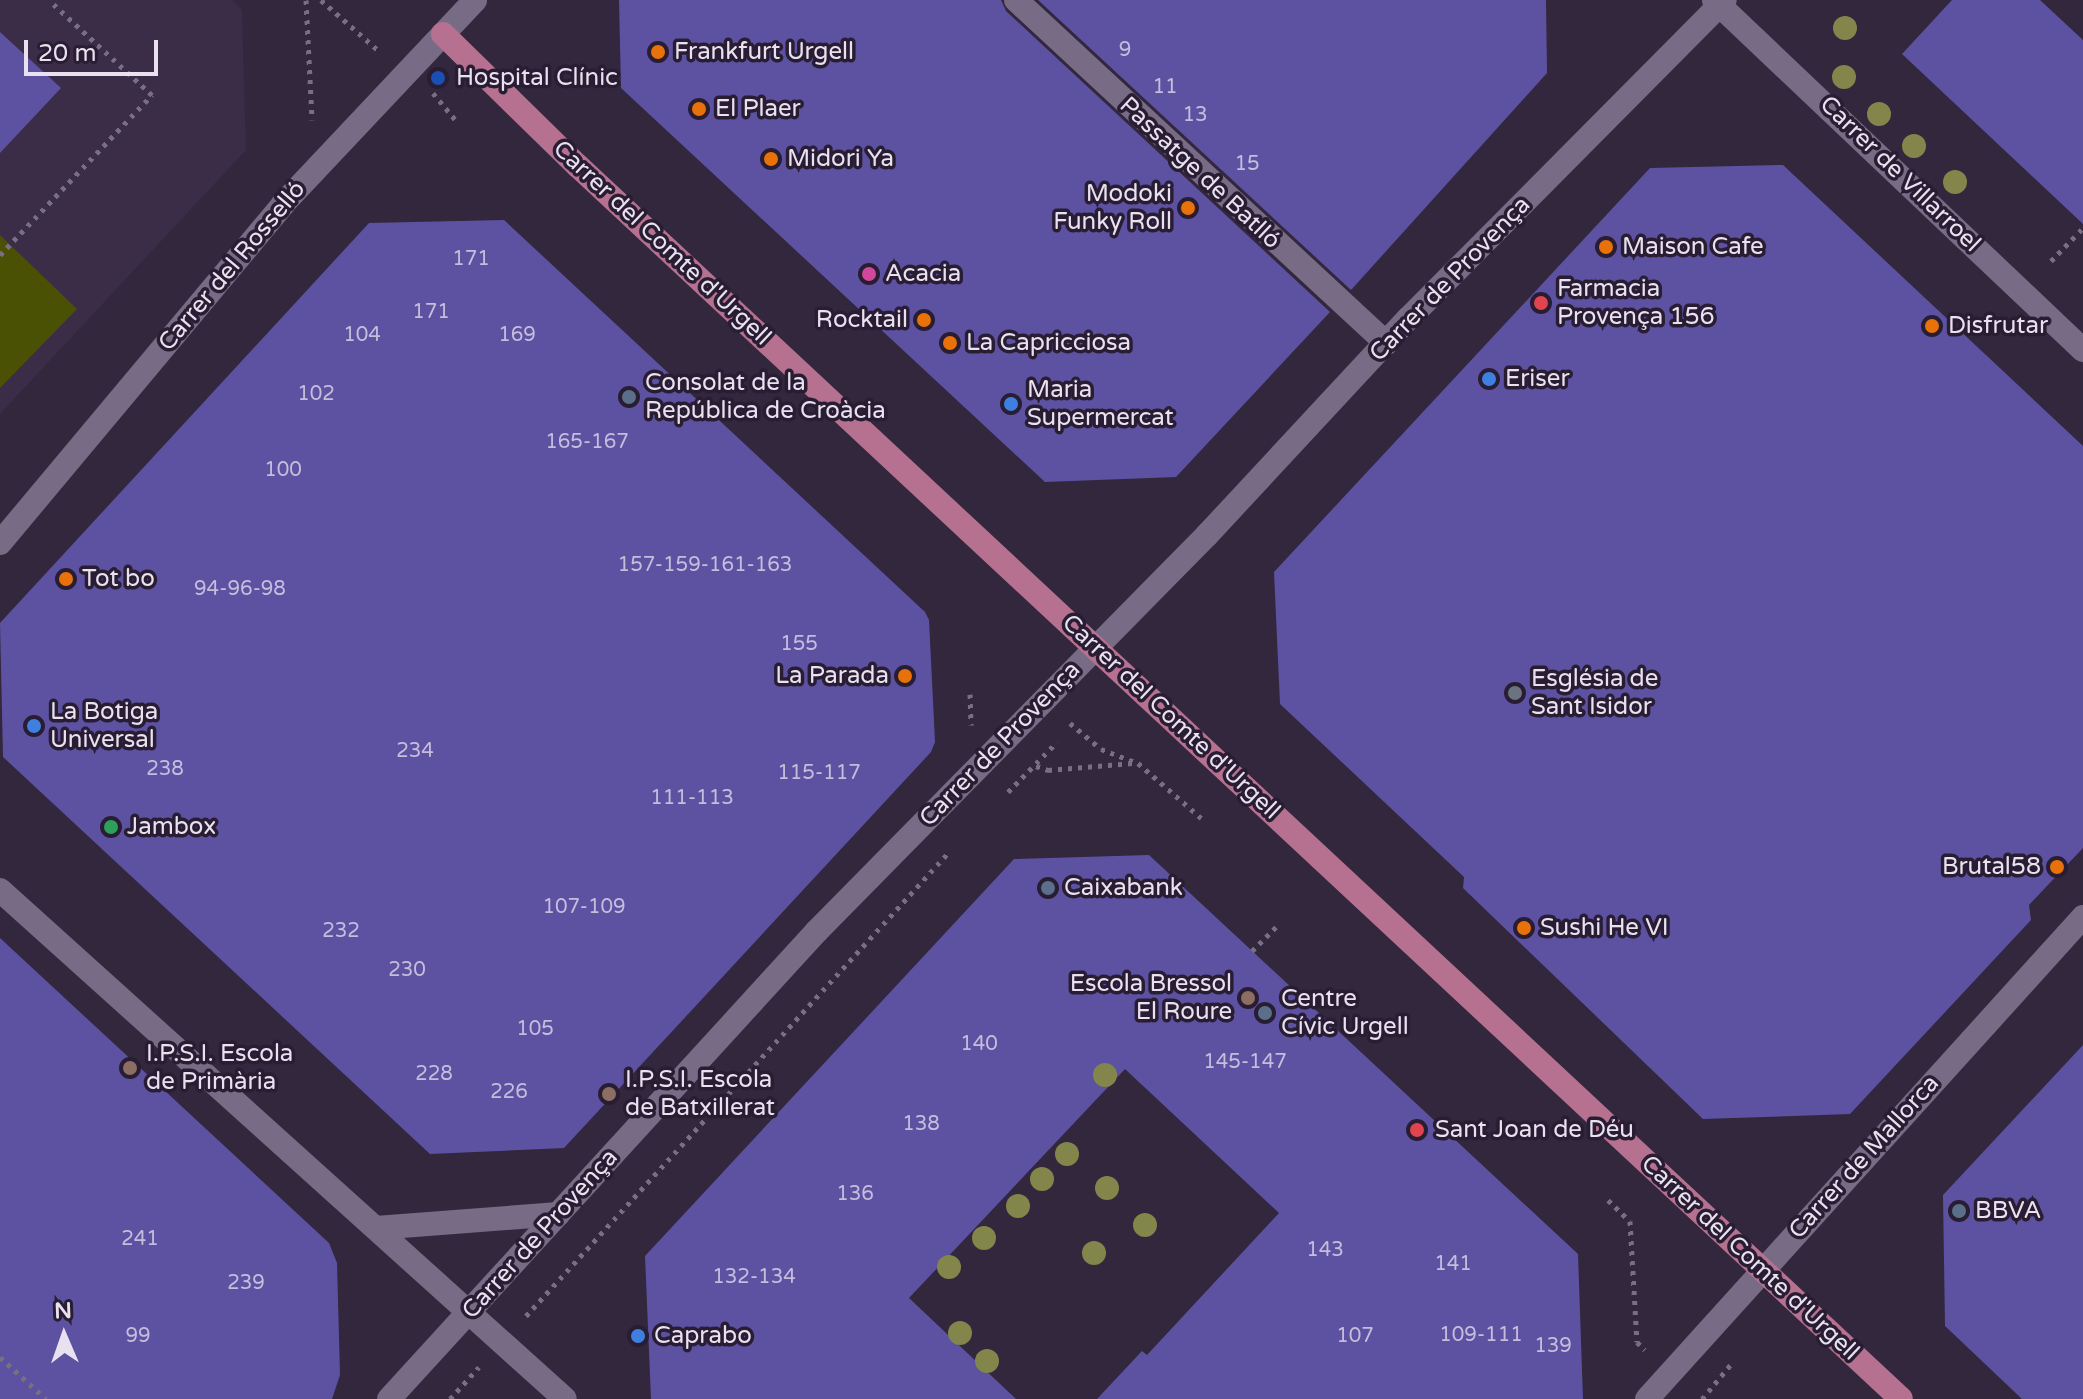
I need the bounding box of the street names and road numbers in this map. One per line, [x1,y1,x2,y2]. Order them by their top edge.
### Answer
street label: Carrer de Villarroel [1814,90,1986,258]
street label: Passatge de Batlló [1113,91,1287,255]
street label: Carrer del Comte d'Urgell [547,134,777,352]
street label: Carrer del Rosselló [153,175,311,357]
street label: Carrer de Provença [1364,190,1536,368]
street label: Carrer del Comte d'Urgell [1056,608,1286,826]
street label: Carrer de Provença [914,655,1086,833]
street label: Carrer de Mallorca [1783,1069,1945,1245]
street label: Carrer de Provença [456,1143,624,1325]
street label: Carrer del Comte d'Urgell [1635,1149,1865,1367]

